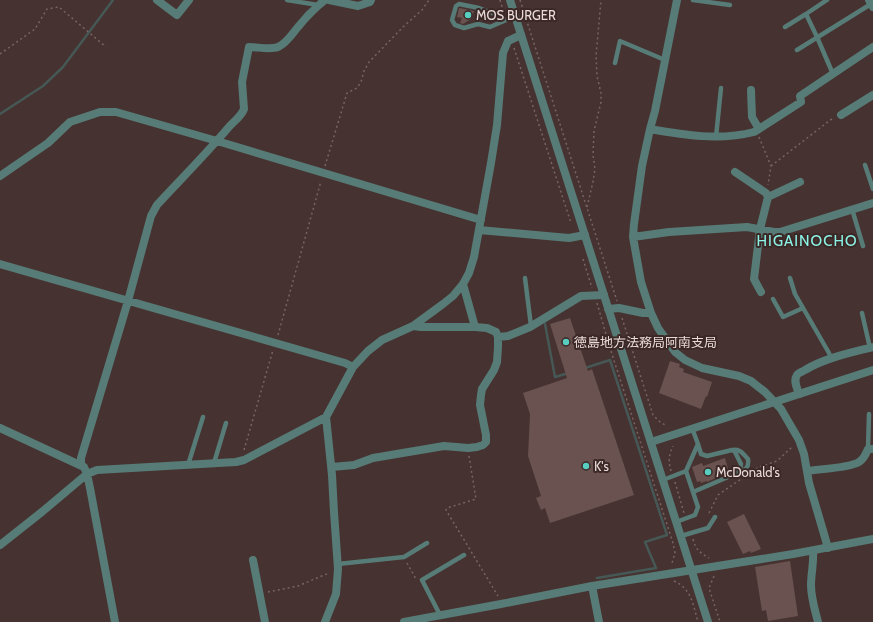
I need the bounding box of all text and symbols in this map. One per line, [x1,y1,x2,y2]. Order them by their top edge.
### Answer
place label: MOS BURGER [476,7,556,23]
marker: MOS BURGER [463,10,473,20]
district label: HIGAINOCHO [756,232,858,250]
place label: 徳島地方法務局阿南支局 [574,334,717,350]
marker: 徳島地方法務局阿南支局 [561,337,571,347]
place label: K's [594,458,609,474]
marker: K's [581,461,591,471]
place label: McDonald's [716,464,781,480]
marker: McDonald's [703,467,713,477]

